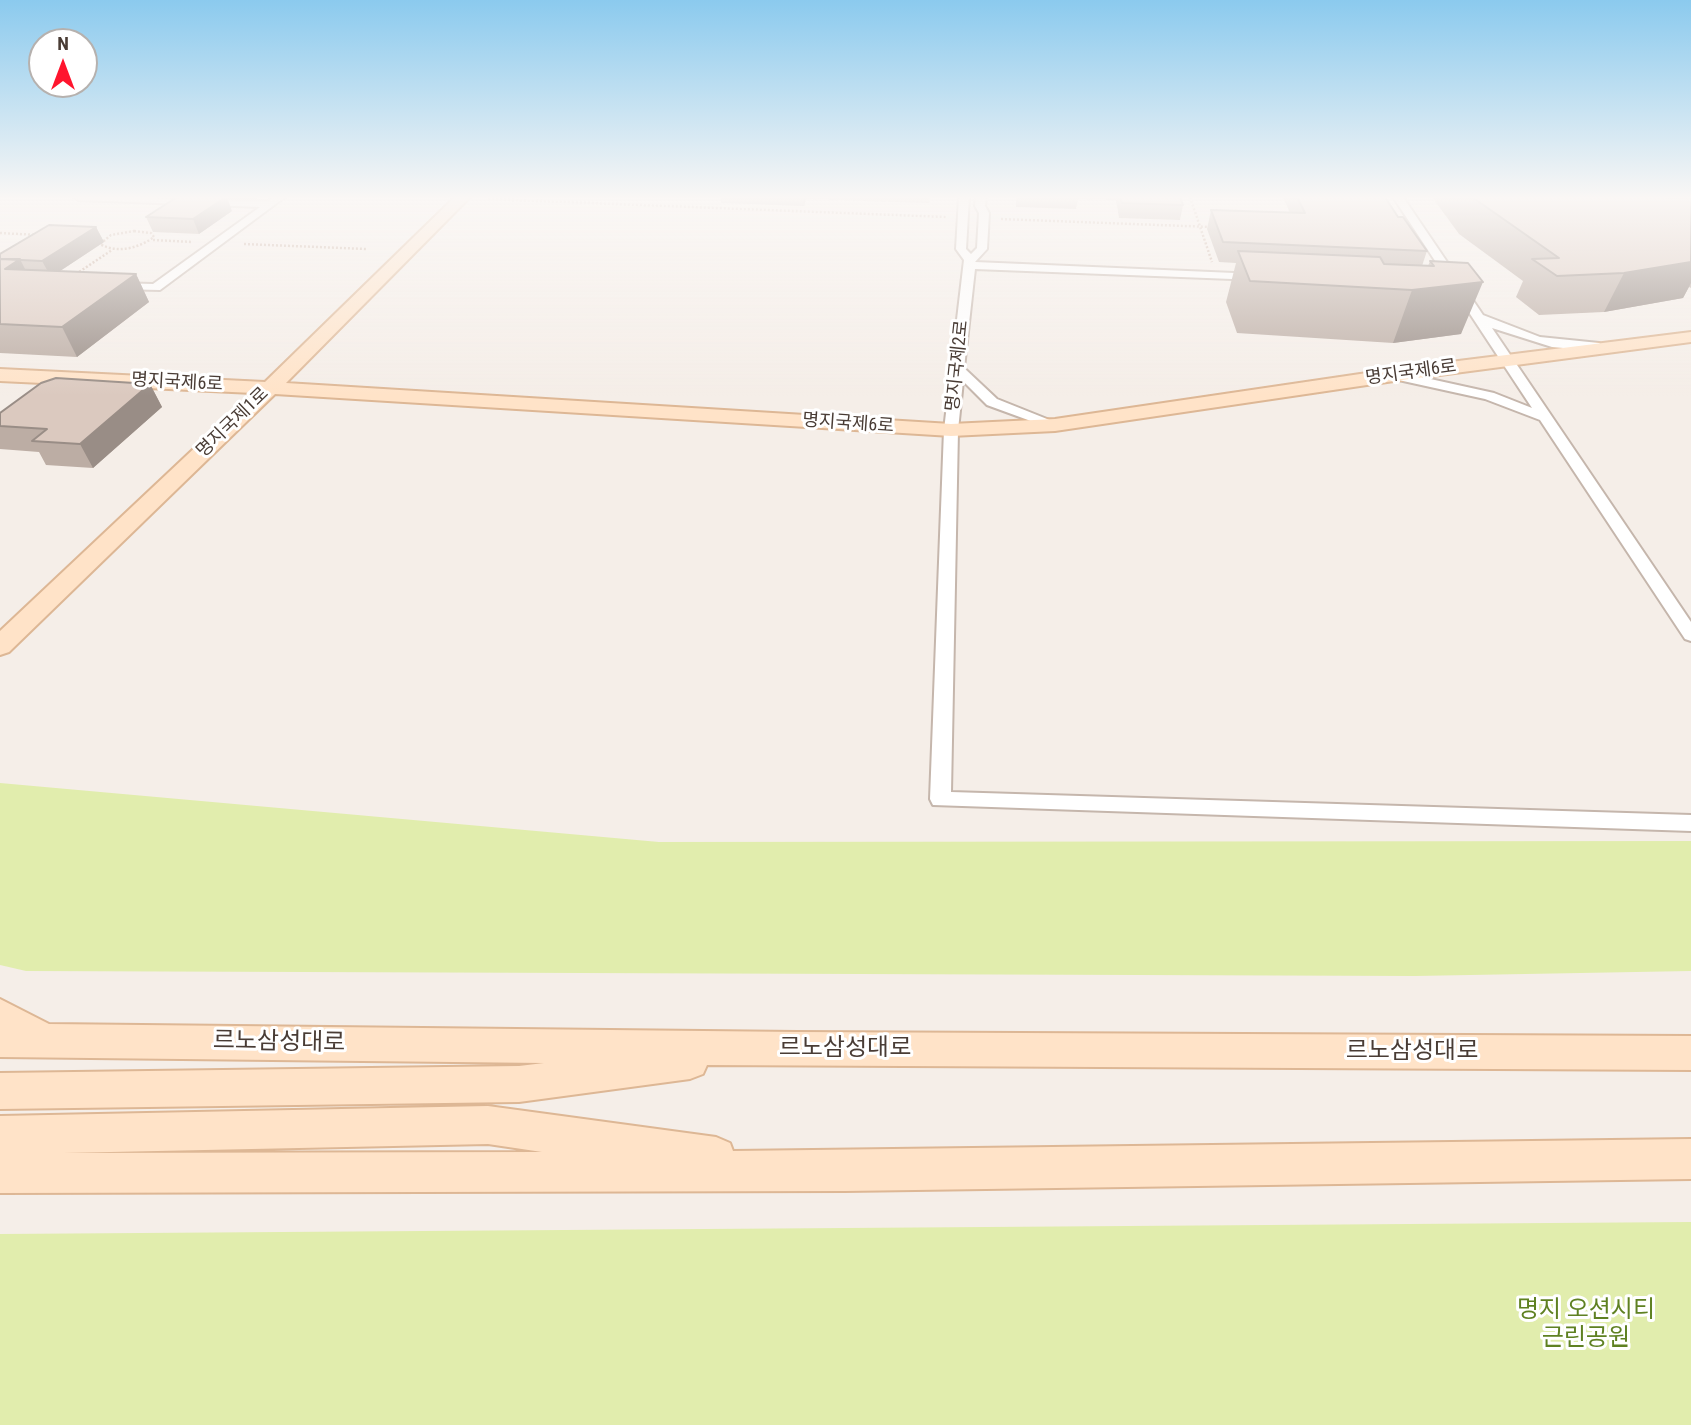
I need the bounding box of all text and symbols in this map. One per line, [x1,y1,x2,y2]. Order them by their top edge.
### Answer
north arrow [28,28,98,98]
text: N [57,32,69,55]
street label: 명지국제2로 [942,319,974,413]
street label: 명지국제6로 [1364,356,1458,390]
street label: 명지국제6로 [131,370,223,396]
street label: 명지국제1로 [193,383,273,463]
street label: 명지국제6로 [802,410,894,438]
street label: 르노삼성대로 [213,1027,345,1059]
street label: 르노삼성대로 [779,1035,911,1063]
street label: 르노삼성대로 [1346,1038,1478,1066]
park label: 명지 오션시티 근린공원 [1517,1297,1655,1353]

